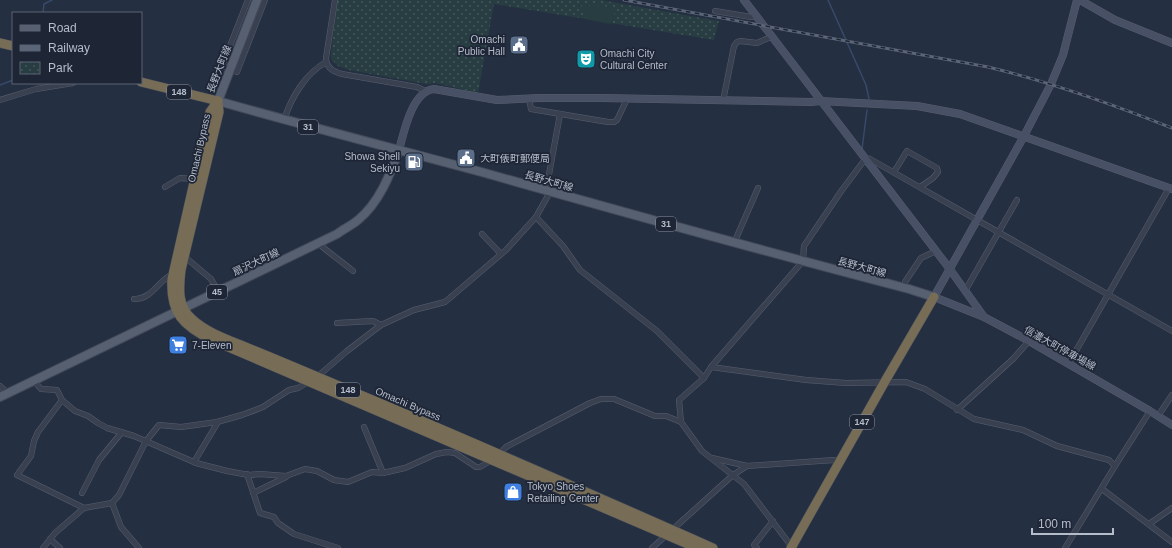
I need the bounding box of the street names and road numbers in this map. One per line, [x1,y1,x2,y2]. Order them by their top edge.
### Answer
street label: 長野大町線 [205,44,233,94]
road number: 148 [167,85,191,99]
street label: Omachi Bypass [186,113,212,183]
road number: 31 [298,120,318,134]
street label: 長野大町線 [523,169,575,193]
road number: 31 [656,217,676,231]
street label: 扇沢大町線 [231,246,281,278]
street label: 長野大町線 [836,255,888,279]
road number: 45 [207,285,227,299]
street label: 信濃大町停車場線 [1022,324,1098,372]
road number: 148 [336,383,360,397]
street label: Omachi Bypass [374,385,442,423]
road number: 147 [850,415,874,429]

